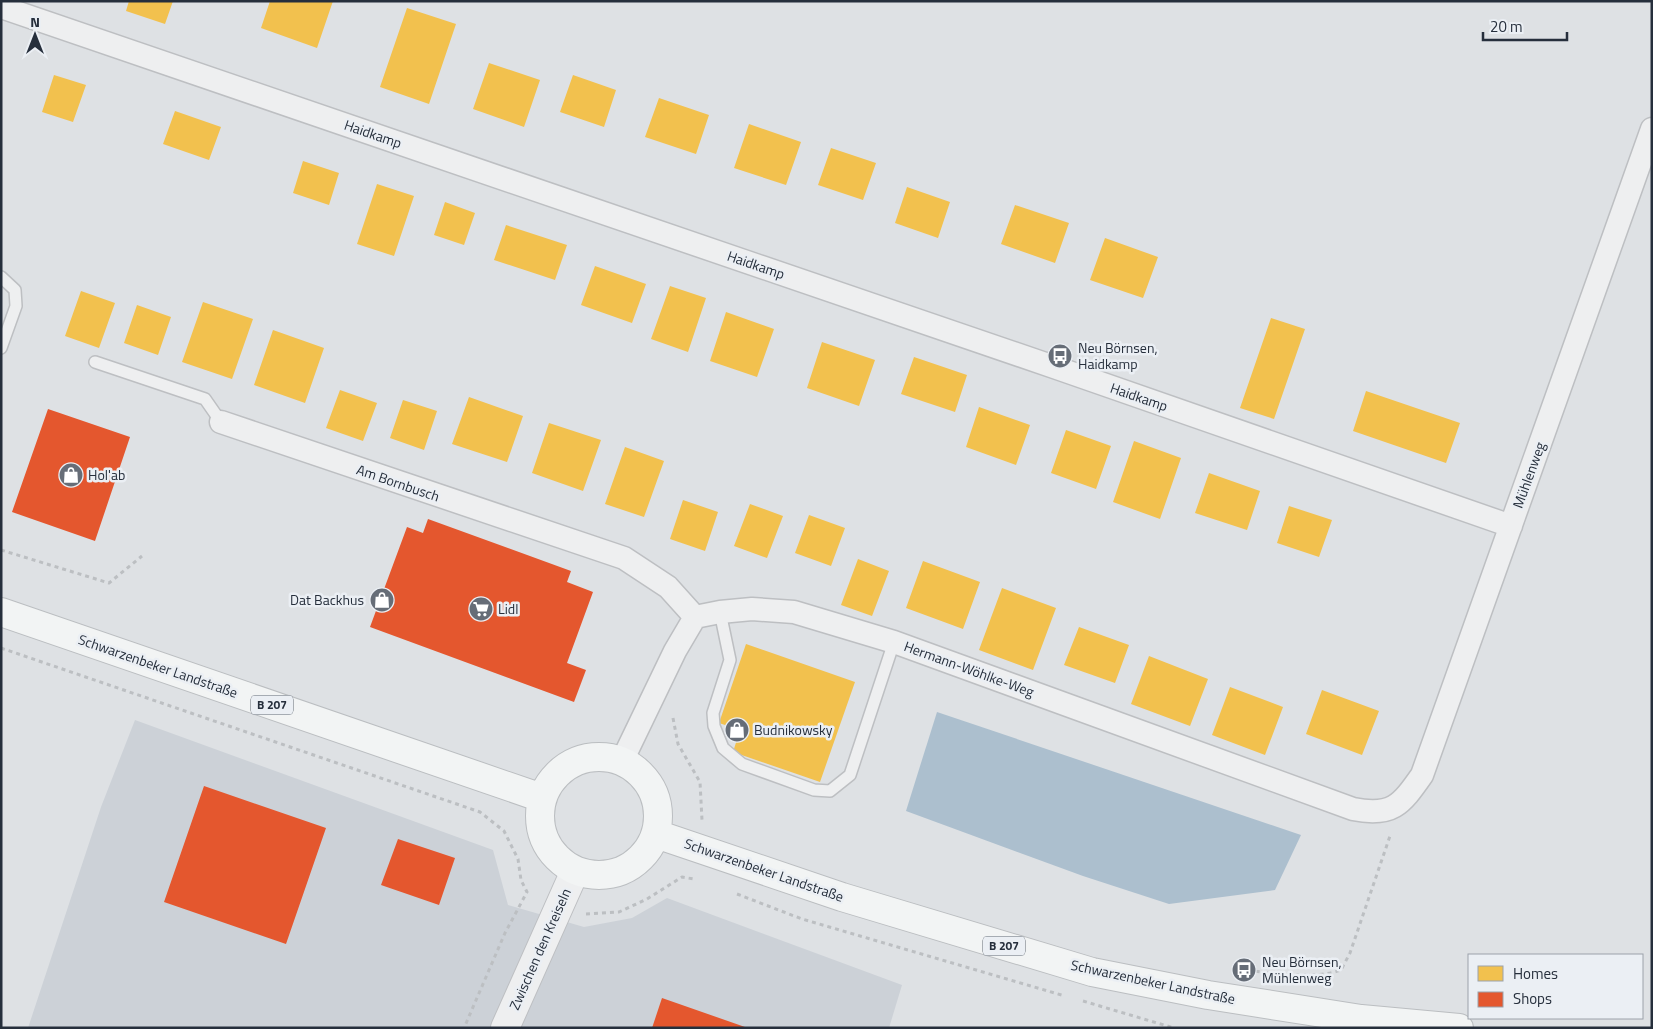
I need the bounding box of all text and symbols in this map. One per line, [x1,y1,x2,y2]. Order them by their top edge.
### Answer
north arrow [10,10,60,60]
scale bar [1483,10,1567,42]
text: N [30,11,40,32]
text: 20 m [1490,15,1523,38]
street label: Haidkamp [342,114,405,153]
street label: Haidkamp [725,245,788,284]
place label: Neu Börnsen, Haidkamp [1078,337,1158,374]
bus stop icon: Neu Börnsen, Haidkamp [1047,343,1073,369]
street label: Haidkamp [1108,377,1171,416]
street label: Mühlenweg [1507,439,1550,511]
street label: Am Bornbusch [354,459,442,507]
shop icon: Hol'ab [58,462,84,488]
place label: Hol'ab [88,464,125,485]
shop icon: Dat Backhus [369,587,395,613]
place label: Dat Backhus [290,589,364,610]
supermarket icon: Lidl [468,596,494,622]
place label: Lidl [498,598,518,619]
street label: Schwarzenbeker Landstraße [76,628,241,703]
street label: Hermann-Wöhlke-Weg [901,635,1037,702]
road number: B 207 [251,696,293,714]
shop icon: Budnikowsky [724,717,750,743]
place label: Budnikowsky [754,719,833,740]
street label: Schwarzenbeker Landstraße [682,832,847,907]
street label: Zwischen den Kreiseln [503,885,576,1013]
road number: B 207 [983,936,1025,956]
place label: Neu Börnsen, Mühlenweg [1262,951,1342,988]
street label: Schwarzenbeker Landstraße [1069,954,1237,1009]
legend [1468,954,1643,1019]
bus stop icon: Neu Börnsen, Mühlenweg [1231,957,1257,983]
text: Homes [1513,962,1558,985]
text: Shops [1513,987,1552,1010]

